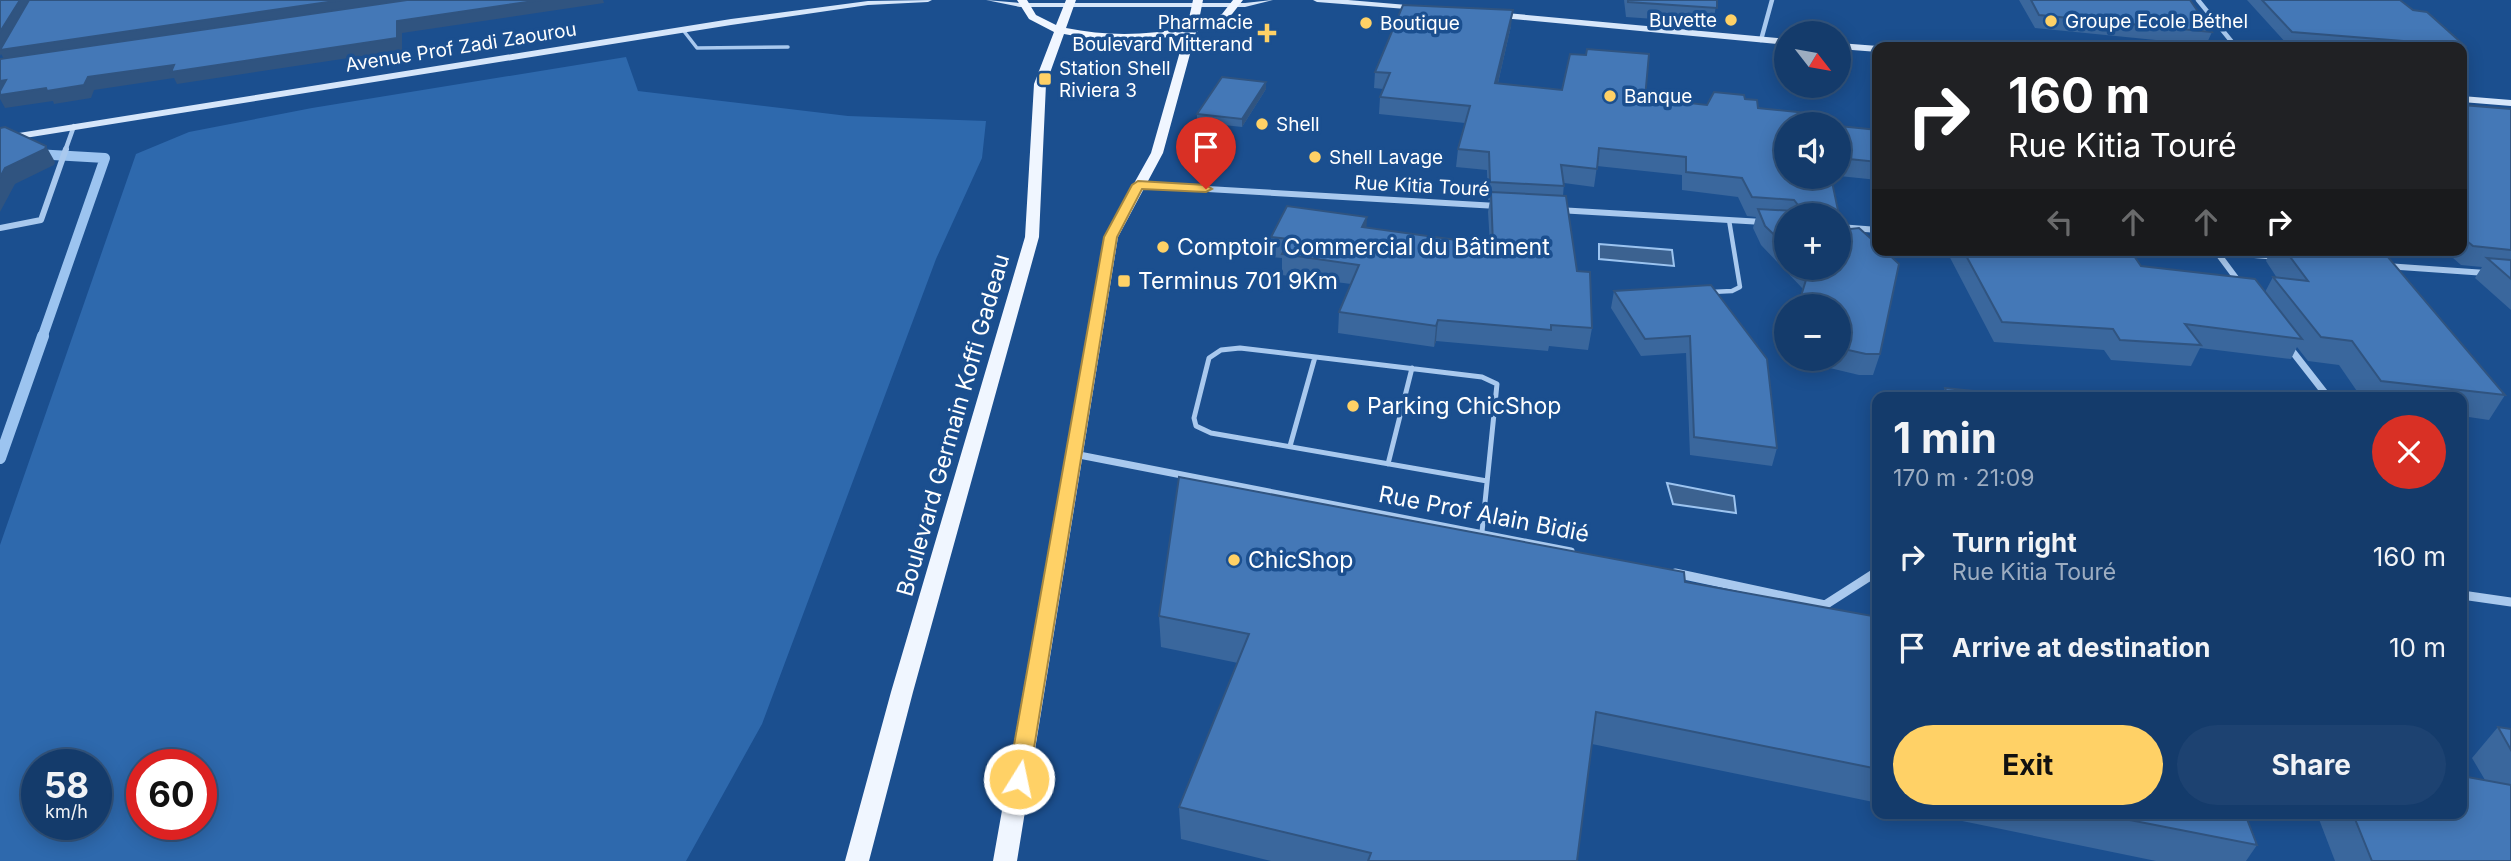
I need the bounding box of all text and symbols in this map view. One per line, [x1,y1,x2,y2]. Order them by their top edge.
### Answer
place label: Buvette [1649,9,1717,32]
place label: Groupe Ecole Béthel [2065,10,2248,33]
place label: Pharmacie Boulevard Mitterand [1072,11,1253,56]
place label: Boutique [1380,12,1460,35]
marker: Buvette [1723,12,1739,28]
marker: Groupe Ecole Béthel [2043,13,2059,29]
marker: Boutique [1358,15,1374,31]
street label: Avenue Prof Zadi Zaourou [344,17,578,77]
north arrow [1774,21,1852,98]
map controls [1774,21,1851,371]
marker: Pharmacie Boulevard Mitterand [1259,25,1275,41]
place label: Station Shell Riviera 3 [1059,57,1171,102]
text: 160 m [2008,66,2150,125]
icon: right [1893,70,1984,161]
marker: Station Shell Riviera 3 [1037,71,1053,87]
place label: Banque [1624,85,1692,108]
marker: Banque [1602,88,1618,104]
button: sound [1774,112,1851,189]
place label: Shell [1276,113,1320,136]
marker: Shell [1254,116,1270,132]
pin [1176,117,1236,189]
text: Rue Kitia Touré [2008,126,2237,165]
icon: arrive [1187,128,1225,166]
place label: Shell Lavage [1329,146,1443,169]
marker: Shell Lavage [1307,149,1323,165]
street label: Rue Kitia Touré [1354,171,1490,201]
button: + [1774,203,1851,280]
icon: left [2041,203,2079,241]
icon: ahead [2114,203,2152,241]
icon: ahead [2187,203,2225,241]
icon: right [2260,203,2298,241]
place label: Comptoir Commercial du Bâtiment [1177,233,1550,261]
marker: Comptoir Commercial du Bâtiment [1155,239,1171,255]
street label: Boulevard Germain Koffi Gadeau [891,251,1015,599]
place label: Terminus 701 9Km [1138,267,1338,295]
marker: Terminus 701 9Km [1116,273,1132,289]
button: − [1774,294,1851,371]
place label: Parking ChicShop [1367,392,1561,420]
marker: Parking ChicShop [1345,398,1361,414]
text: 1 min [1893,412,1997,463]
button: close [2372,415,2446,489]
text: 170 m · 21:09 [1893,464,2034,492]
street label: Rue Prof Alain Bidié [1376,480,1592,548]
text: Turn right [1952,527,2077,558]
icon: right [1893,538,1931,576]
text: 160 m [2373,541,2446,572]
place label: ChicShop [1248,546,1353,574]
marker: ChicShop [1226,552,1242,568]
text: Rue Kitia Touré [1952,558,2116,586]
icon: arrive [1893,629,1931,667]
text: Arrive at destination [1952,632,2211,663]
text: 10 m [2389,632,2446,663]
button: Exit [1893,725,2163,805]
button: Share [2177,725,2446,805]
position arrow [982,742,1056,816]
speed limit sign: 60 [126,749,217,840]
text: 58 [44,764,89,806]
text: km/h [45,801,88,822]

